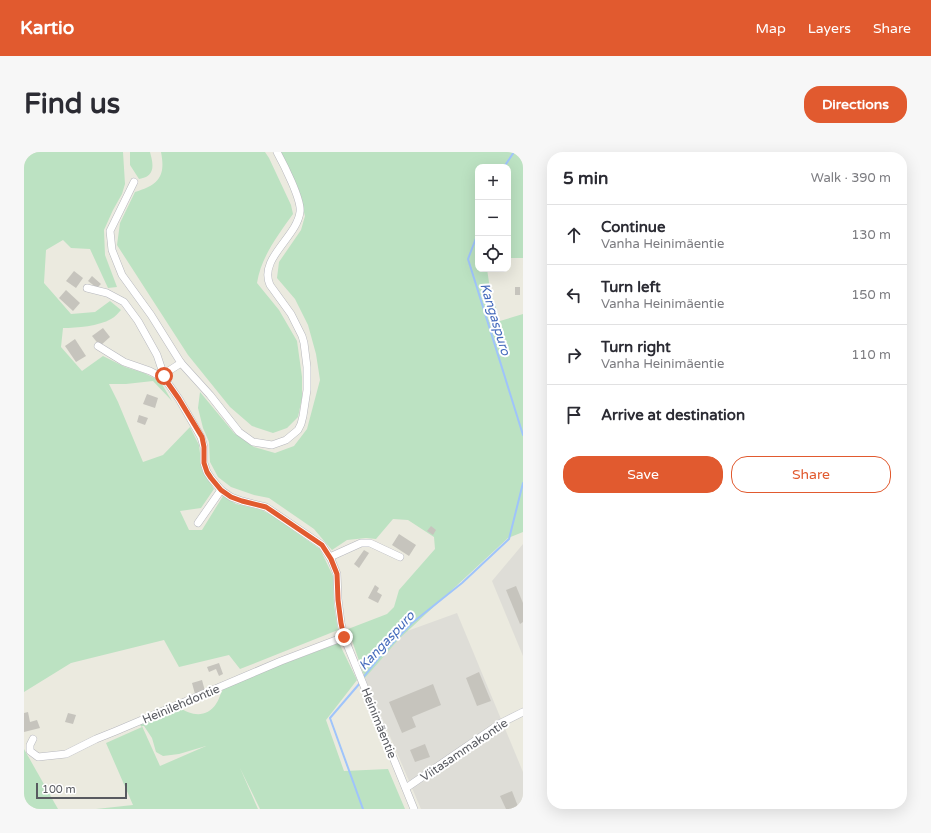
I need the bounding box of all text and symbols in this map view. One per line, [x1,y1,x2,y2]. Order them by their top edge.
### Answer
text: Kartio [20,17,74,39]
text: Map [756,20,786,37]
text: Layers [808,20,851,37]
text: Share [873,20,911,37]
button: Directions [804,86,907,123]
text: Find us [24,87,120,121]
map controls [475,164,511,272]
button: + [475,164,511,200]
text: 5 min [563,168,608,189]
text: Walk · 390 m [811,170,891,186]
button: − [475,200,511,236]
text: Continue [601,218,665,236]
icon: ahead [563,224,585,246]
text: 130 m [851,227,891,243]
button: locate [475,236,511,272]
text: Vanha Heinimäentie [601,236,724,252]
text: Turn left [601,278,661,296]
water label: Kangaspuro [477,281,514,358]
icon: left [563,284,585,306]
text: 150 m [851,287,891,303]
text: Vanha Heinimäentie [601,296,724,312]
text: Turn right [601,338,671,356]
icon: right [563,344,585,366]
text: 110 m [851,347,891,363]
text: Vanha Heinimäentie [601,356,724,372]
route start [155,367,173,385]
icon: arrive [563,404,585,426]
text: Arrive at destination [601,406,745,424]
button: Save [563,456,723,493]
button: Share [731,456,891,493]
water label: Kangaspuro [355,607,419,673]
route end [335,628,353,646]
street label: Heinilehdontie [140,681,222,727]
street label: Heinimäentie [358,686,400,761]
street label: Viitasammakontie [418,716,510,784]
scale bar [36,781,127,800]
text: 100 m [42,783,76,796]

